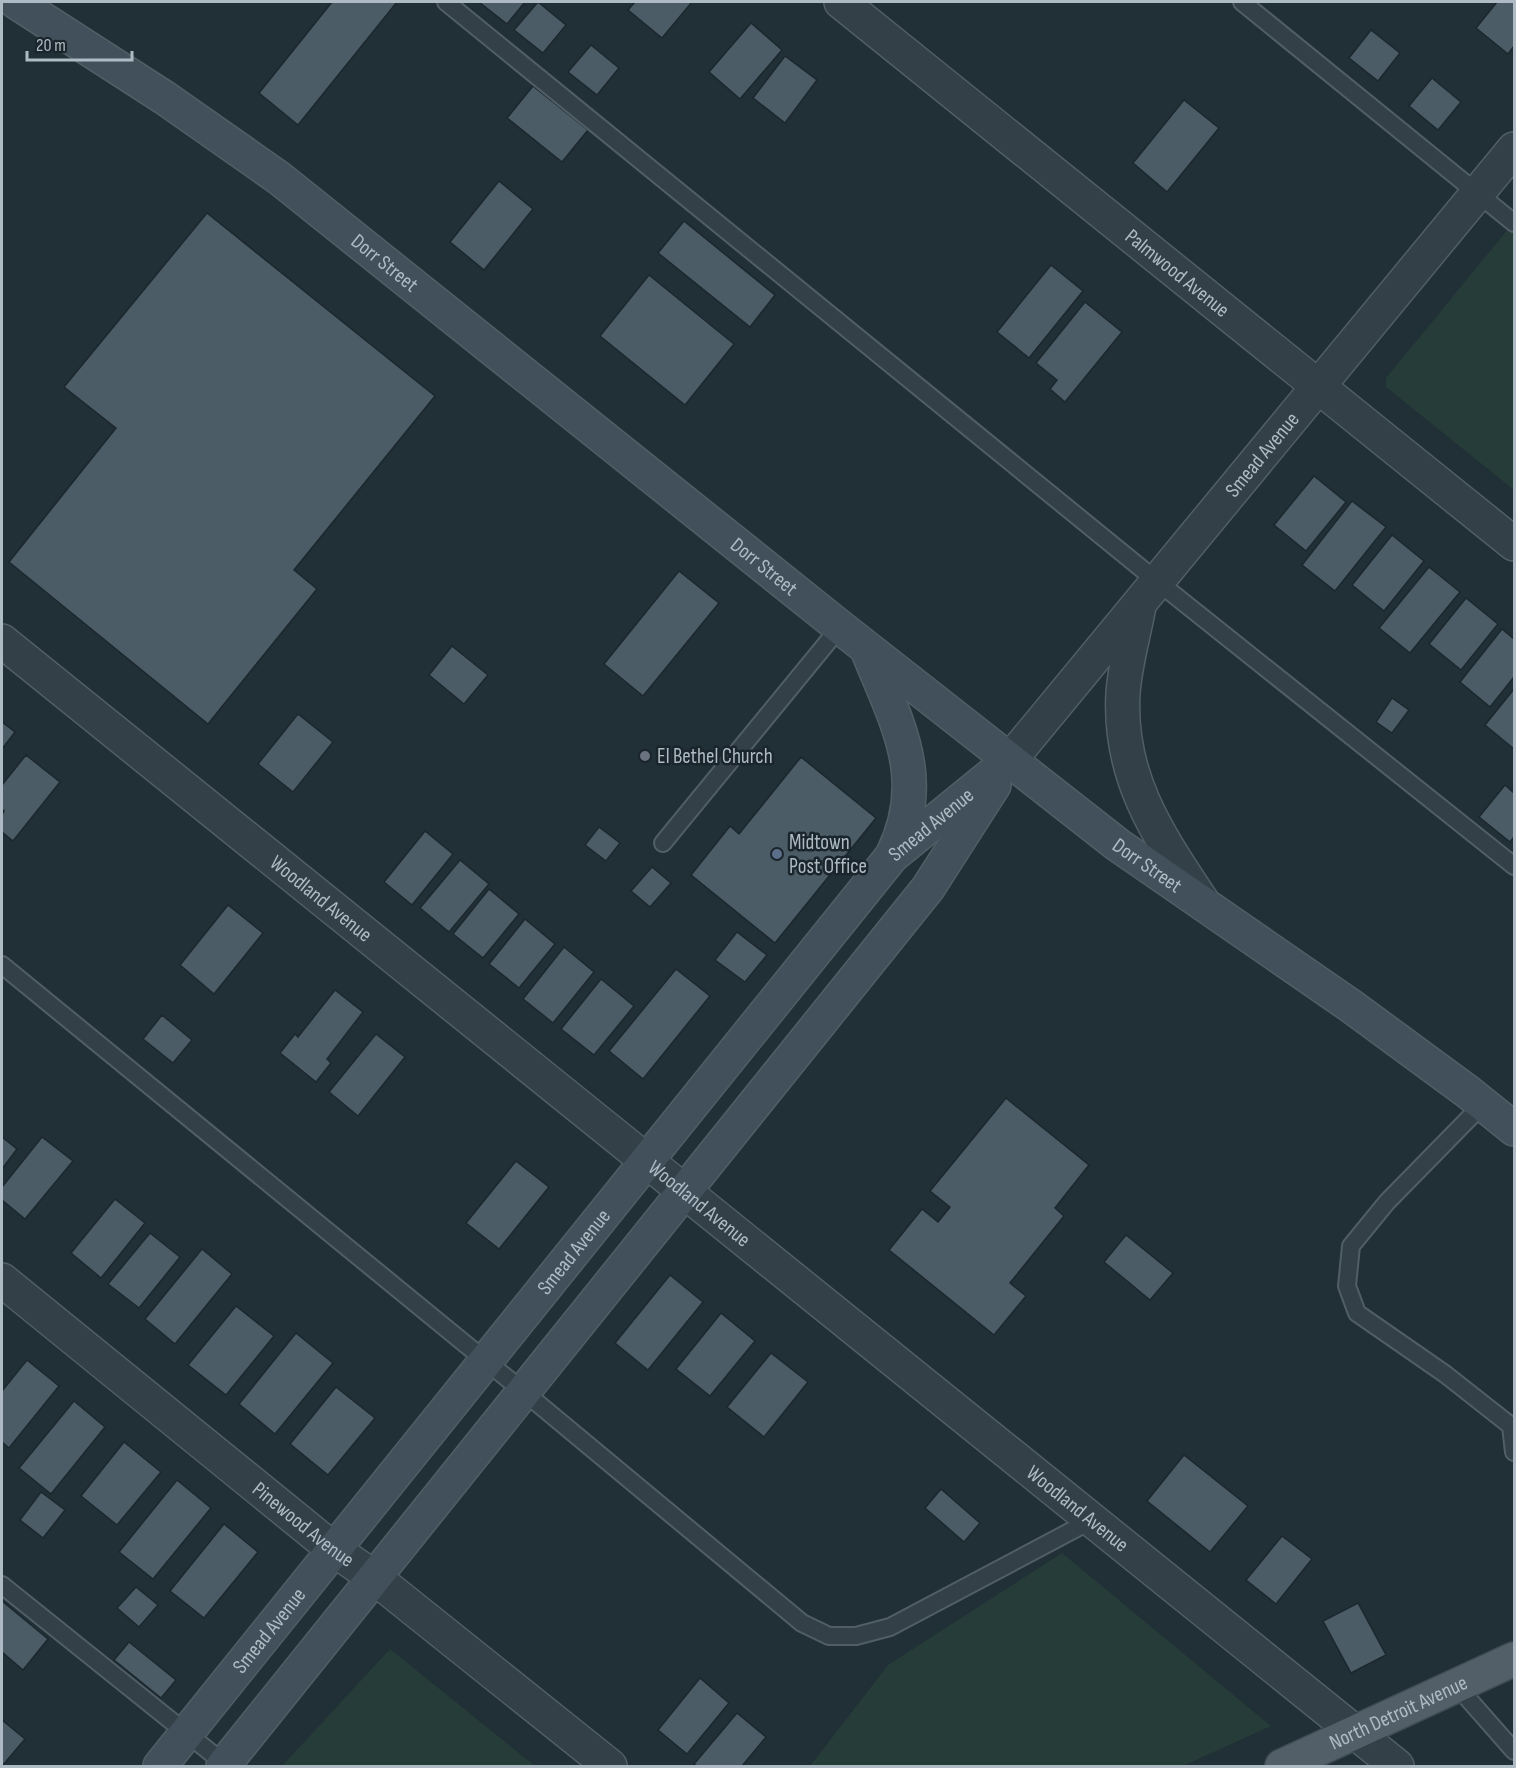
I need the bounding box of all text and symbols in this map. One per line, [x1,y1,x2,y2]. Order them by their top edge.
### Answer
scale bar [27,24,132,62]
text: 20 m [36,35,66,56]
street label: Palmwood Avenue [1120,224,1234,323]
street label: Dorr Street [346,229,423,297]
street label: Smead Avenue [1220,407,1305,502]
street label: Dorr Street [725,532,802,601]
place label: El Bethel Church [657,744,773,769]
marker: El Bethel Church [638,749,652,763]
street label: Smead Avenue [884,783,979,867]
place label: Midtown Post Office [789,830,867,879]
street label: Dorr Street [1108,833,1187,898]
marker: Midtown Post Office [770,847,784,861]
street label: Woodland Avenue [265,850,377,947]
street label: Woodland Avenue [643,1155,755,1253]
street label: Smead Avenue [532,1204,616,1300]
street label: Woodland Avenue [1021,1460,1134,1558]
street label: Pinewood Avenue [247,1477,359,1573]
street label: Smead Avenue [228,1583,311,1679]
street label: North Detroit Avenue [1326,1670,1471,1755]

